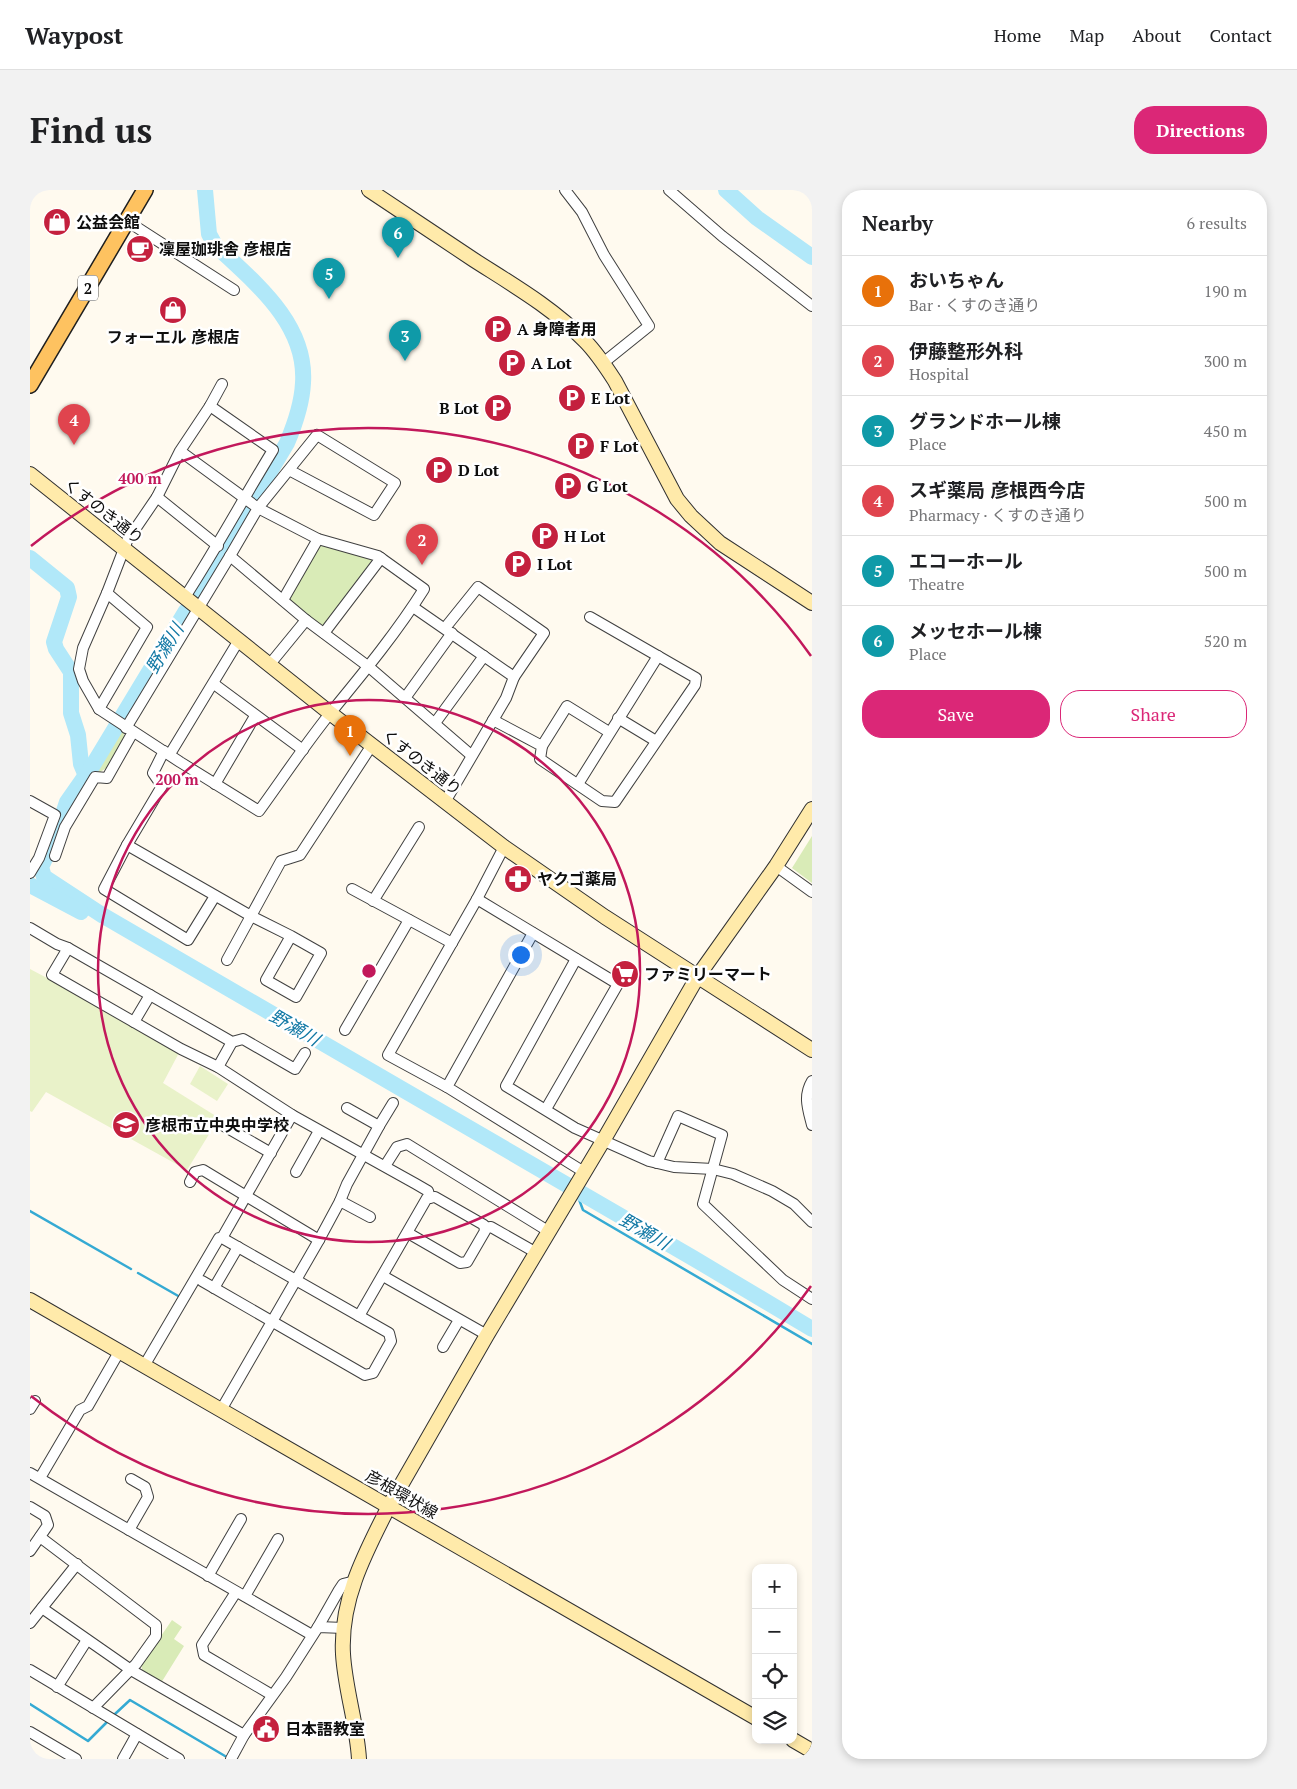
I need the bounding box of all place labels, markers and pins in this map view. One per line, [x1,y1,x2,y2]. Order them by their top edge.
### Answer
shop icon: 公益会館 [42,207,72,237]
place label: 公益会館 [76,211,140,233]
pin: 6 [382,217,414,258]
cafe icon: 凜屋珈琲舎 彦根店 [125,234,155,264]
place label: 凜屋珈琲舎 彦根店 [159,238,291,260]
pin: 5 [313,258,345,299]
shop icon: フォーエル 彦根店 [158,295,188,325]
parking icon: A 身障者用 [483,314,513,344]
place label: A 身障者用 [517,318,597,340]
pin: 3 [389,320,421,361]
place label: フォーエル 彦根店 [107,326,239,348]
parking icon: A Lot [497,348,527,378]
place label: A Lot [531,352,573,374]
parking icon: E Lot [557,383,587,413]
place label: E Lot [591,387,631,409]
parking icon: B Lot [483,393,513,423]
place label: B Lot [439,397,480,419]
pin: 4 [58,404,90,445]
parking icon: F Lot [566,431,596,461]
place label: F Lot [600,435,639,457]
parking icon: D Lot [424,455,454,485]
place label: D Lot [458,459,500,481]
parking icon: G Lot [553,471,583,501]
place label: G Lot [587,475,628,497]
parking icon: H Lot [530,521,560,551]
pin: 2 [406,524,438,565]
place label: H Lot [564,525,606,547]
parking icon: I Lot [503,549,533,579]
place label: I Lot [537,553,573,575]
pin: 1 [334,715,366,756]
pharmacy icon: ヤクゴ薬局 [503,864,533,894]
place label: ヤクゴ薬局 [537,868,617,890]
supermarket icon: ファミリーマート [610,959,640,989]
centre of rings [360,962,378,980]
place label: ファミリーマート [644,963,772,985]
school or university icon: 彦根市立中央中学校 [111,1110,141,1140]
place label: 彦根市立中央中学校 [145,1114,289,1136]
public building icon: 日本語教室 [251,1714,281,1744]
place label: 日本語教室 [285,1718,365,1740]

